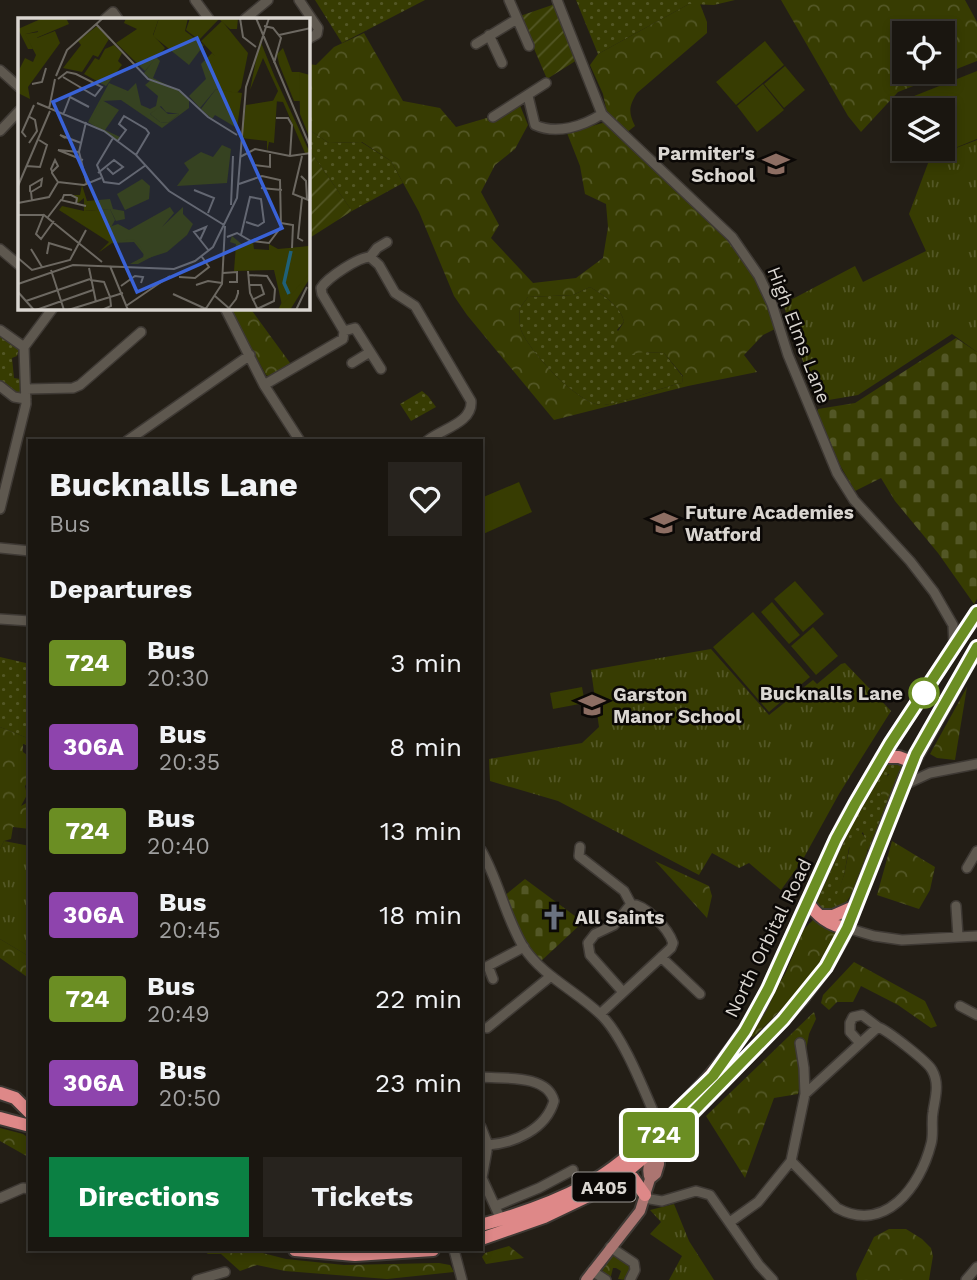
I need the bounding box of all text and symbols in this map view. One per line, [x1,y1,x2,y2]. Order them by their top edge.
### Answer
inset map [18,18,310,310]
map controls [892,21,955,161]
button: locate [892,21,955,84]
button: layers [892,98,955,161]
place label: Parmiter's School [657,142,756,187]
school or university icon: Parmiter's School [761,149,791,179]
street label: High Elms Lane [762,263,836,407]
button: heart [388,462,462,536]
text: Bucknalls Lane [49,465,298,504]
place label: Future Academies Watford [685,501,854,546]
school or university icon: Future Academies Watford [649,508,679,538]
text: Bus [49,511,90,538]
text: Departures [49,574,192,604]
text: Bus [147,635,195,665]
text: 3 min [390,648,462,678]
text: 724 [65,649,110,677]
text: 20:30 [147,665,209,692]
marker: Bucknalls Lane [909,678,939,708]
place label: Bucknalls Lane [760,682,903,705]
place label: Garston Manor School [613,683,742,728]
school or university icon: Garston Manor School [577,690,607,720]
text: Bus [159,719,206,749]
text: 8 min [389,732,462,762]
text: 306A [63,733,124,761]
text: 20:35 [159,749,220,776]
text: Bus [147,803,195,833]
text: 13 min [380,816,462,846]
text: 724 [65,817,110,845]
text: 20:40 [147,833,210,860]
street label: North Orbital Road [719,855,817,1021]
text: Bus [159,887,206,917]
text: 18 min [379,900,462,930]
text: 306A [63,901,124,929]
church icon: All Saints [539,902,569,932]
place label: All Saints [575,906,664,929]
text: 20:45 [159,917,221,944]
text: Bus [147,971,195,1001]
text: 22 min [375,984,462,1014]
text: 724 [65,985,110,1013]
text: 20:49 [147,1001,210,1028]
text: Bus [159,1055,206,1085]
text: 23 min [375,1068,462,1098]
text: 306A [63,1069,124,1097]
text: 20:50 [159,1085,221,1112]
line badge: 724 [619,1112,699,1158]
text: 724 [637,1121,681,1149]
button: Directions [49,1157,249,1237]
button: Tickets [263,1157,462,1237]
road number: A405 [572,1172,636,1202]

